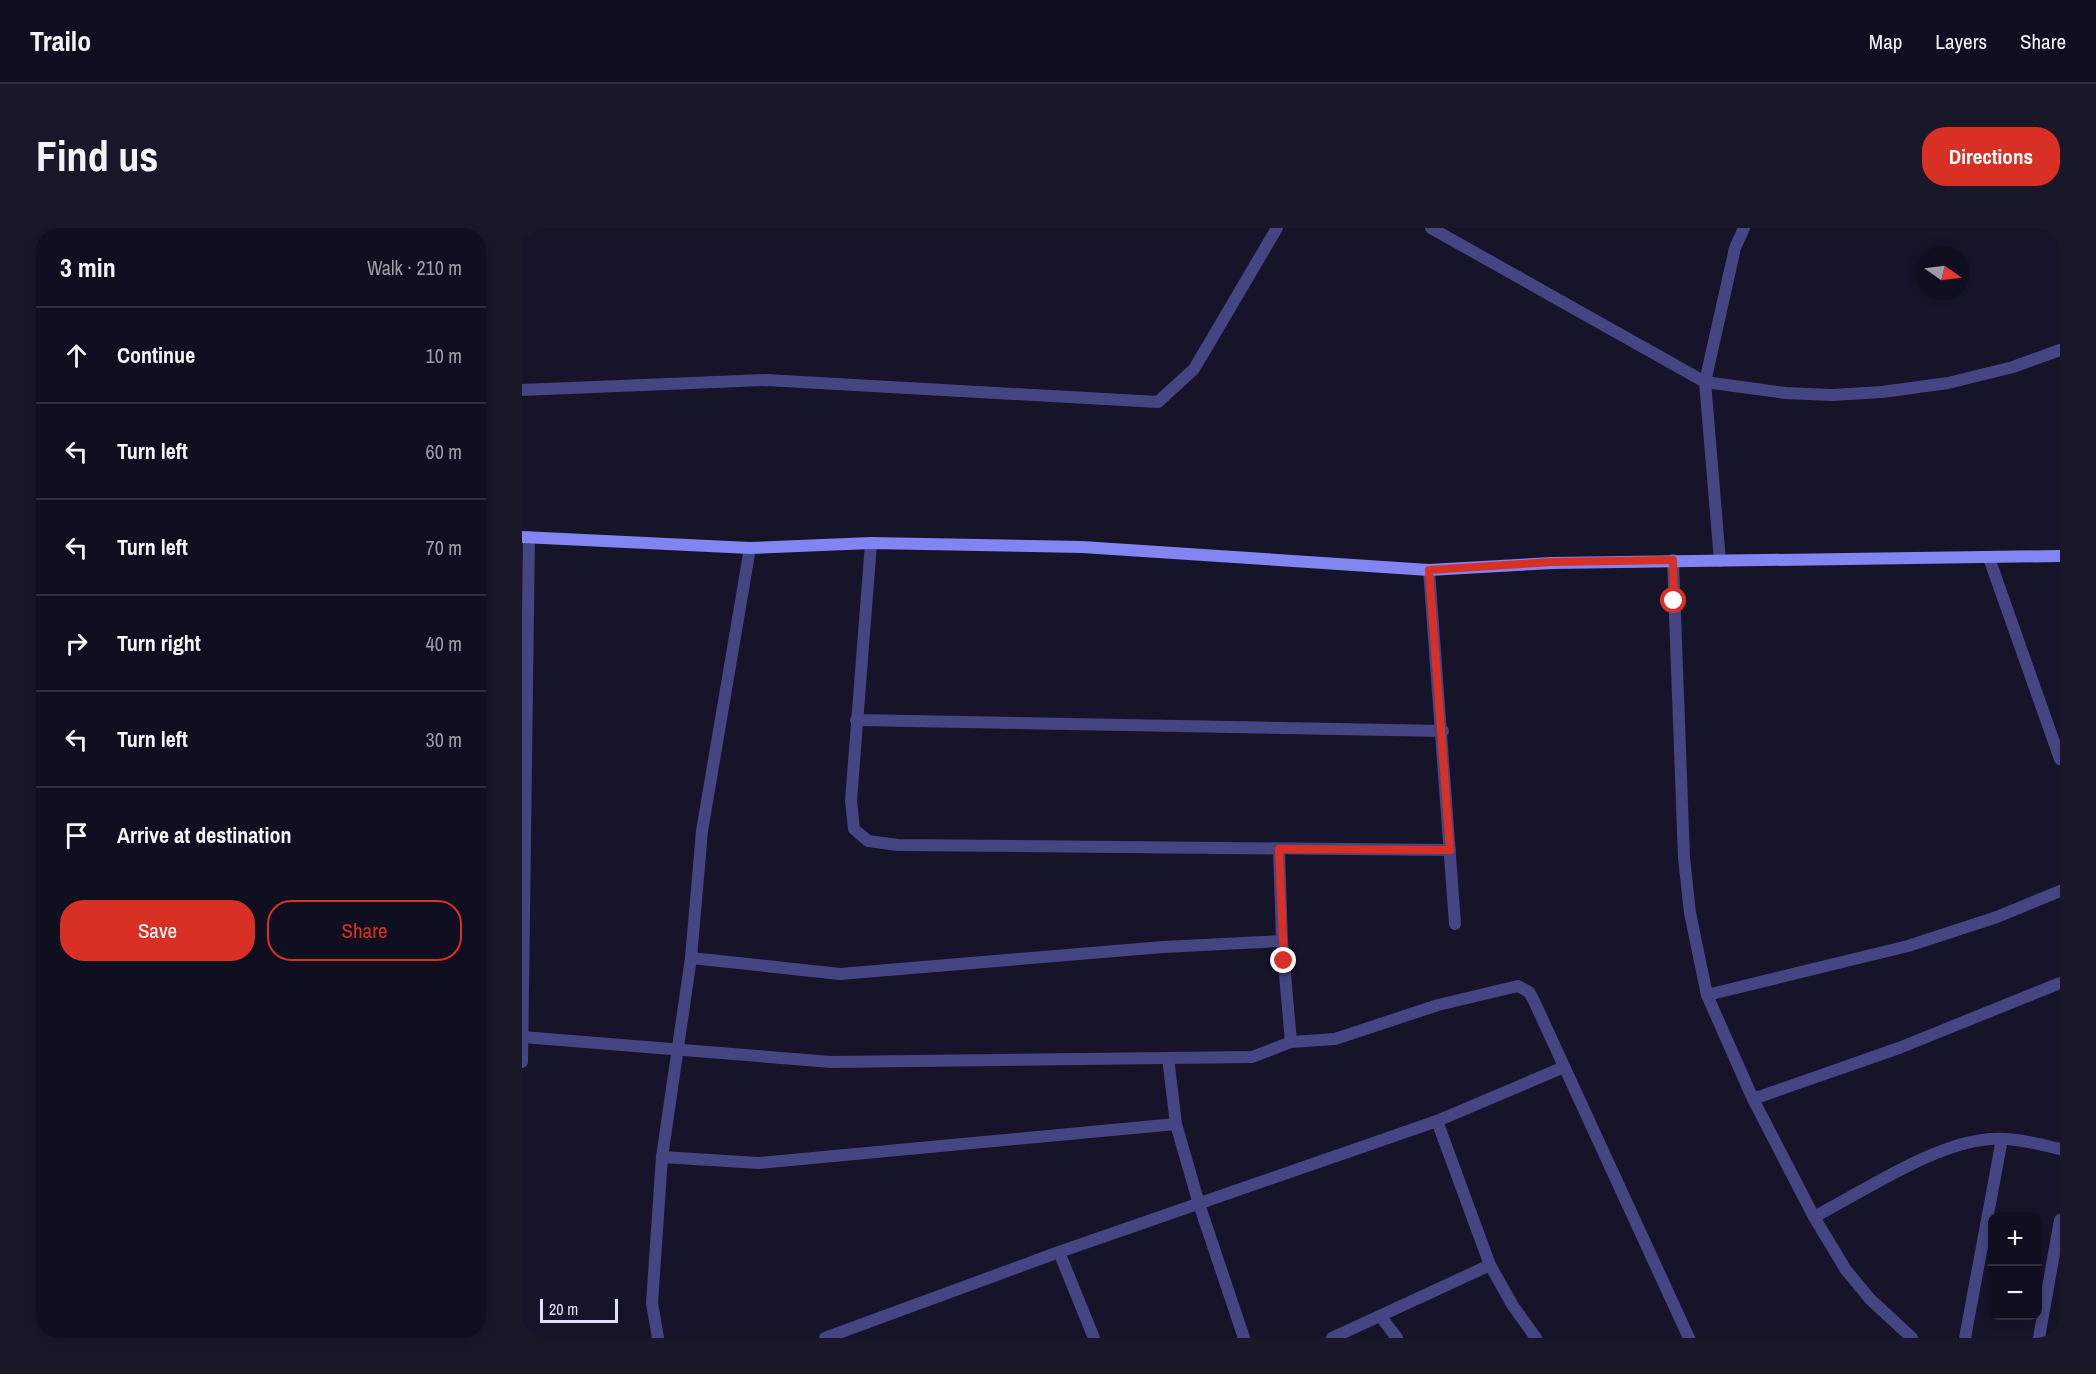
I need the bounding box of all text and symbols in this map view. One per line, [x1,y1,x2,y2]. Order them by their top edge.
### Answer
text: Trailo [30,22,91,60]
text: Map [1869,27,1902,56]
text: Layers [1935,27,1987,56]
text: Share [2020,27,2066,56]
button: Directions [1922,127,2060,186]
text: Find us [36,128,158,184]
north arrow [1916,246,1970,300]
text: 3 min [60,250,116,285]
text: Walk · 210 m [367,254,462,281]
icon: ahead [60,339,93,372]
text: Continue [117,340,195,370]
text: 10 m [426,342,462,369]
icon: left [60,435,93,468]
text: Turn left [117,436,188,466]
text: 60 m [426,438,462,465]
icon: left [60,531,93,564]
text: Turn left [117,532,188,562]
text: 70 m [426,534,462,561]
route start [1660,587,1686,613]
icon: right [60,627,93,660]
text: Turn right [117,628,201,658]
text: 40 m [426,630,462,657]
icon: left [60,723,93,756]
text: Turn left [117,724,188,754]
text: 30 m [426,726,462,753]
icon: arrive [60,819,93,852]
text: Arrive at destination [117,820,291,850]
button: Save [60,900,255,961]
button: Share [267,900,462,961]
route end [1270,947,1296,973]
map controls [1988,1212,2042,1320]
button: + [1988,1212,2042,1266]
button: − [1988,1266,2042,1320]
scale bar [540,1296,618,1324]
text: 20 m [549,1298,578,1320]

